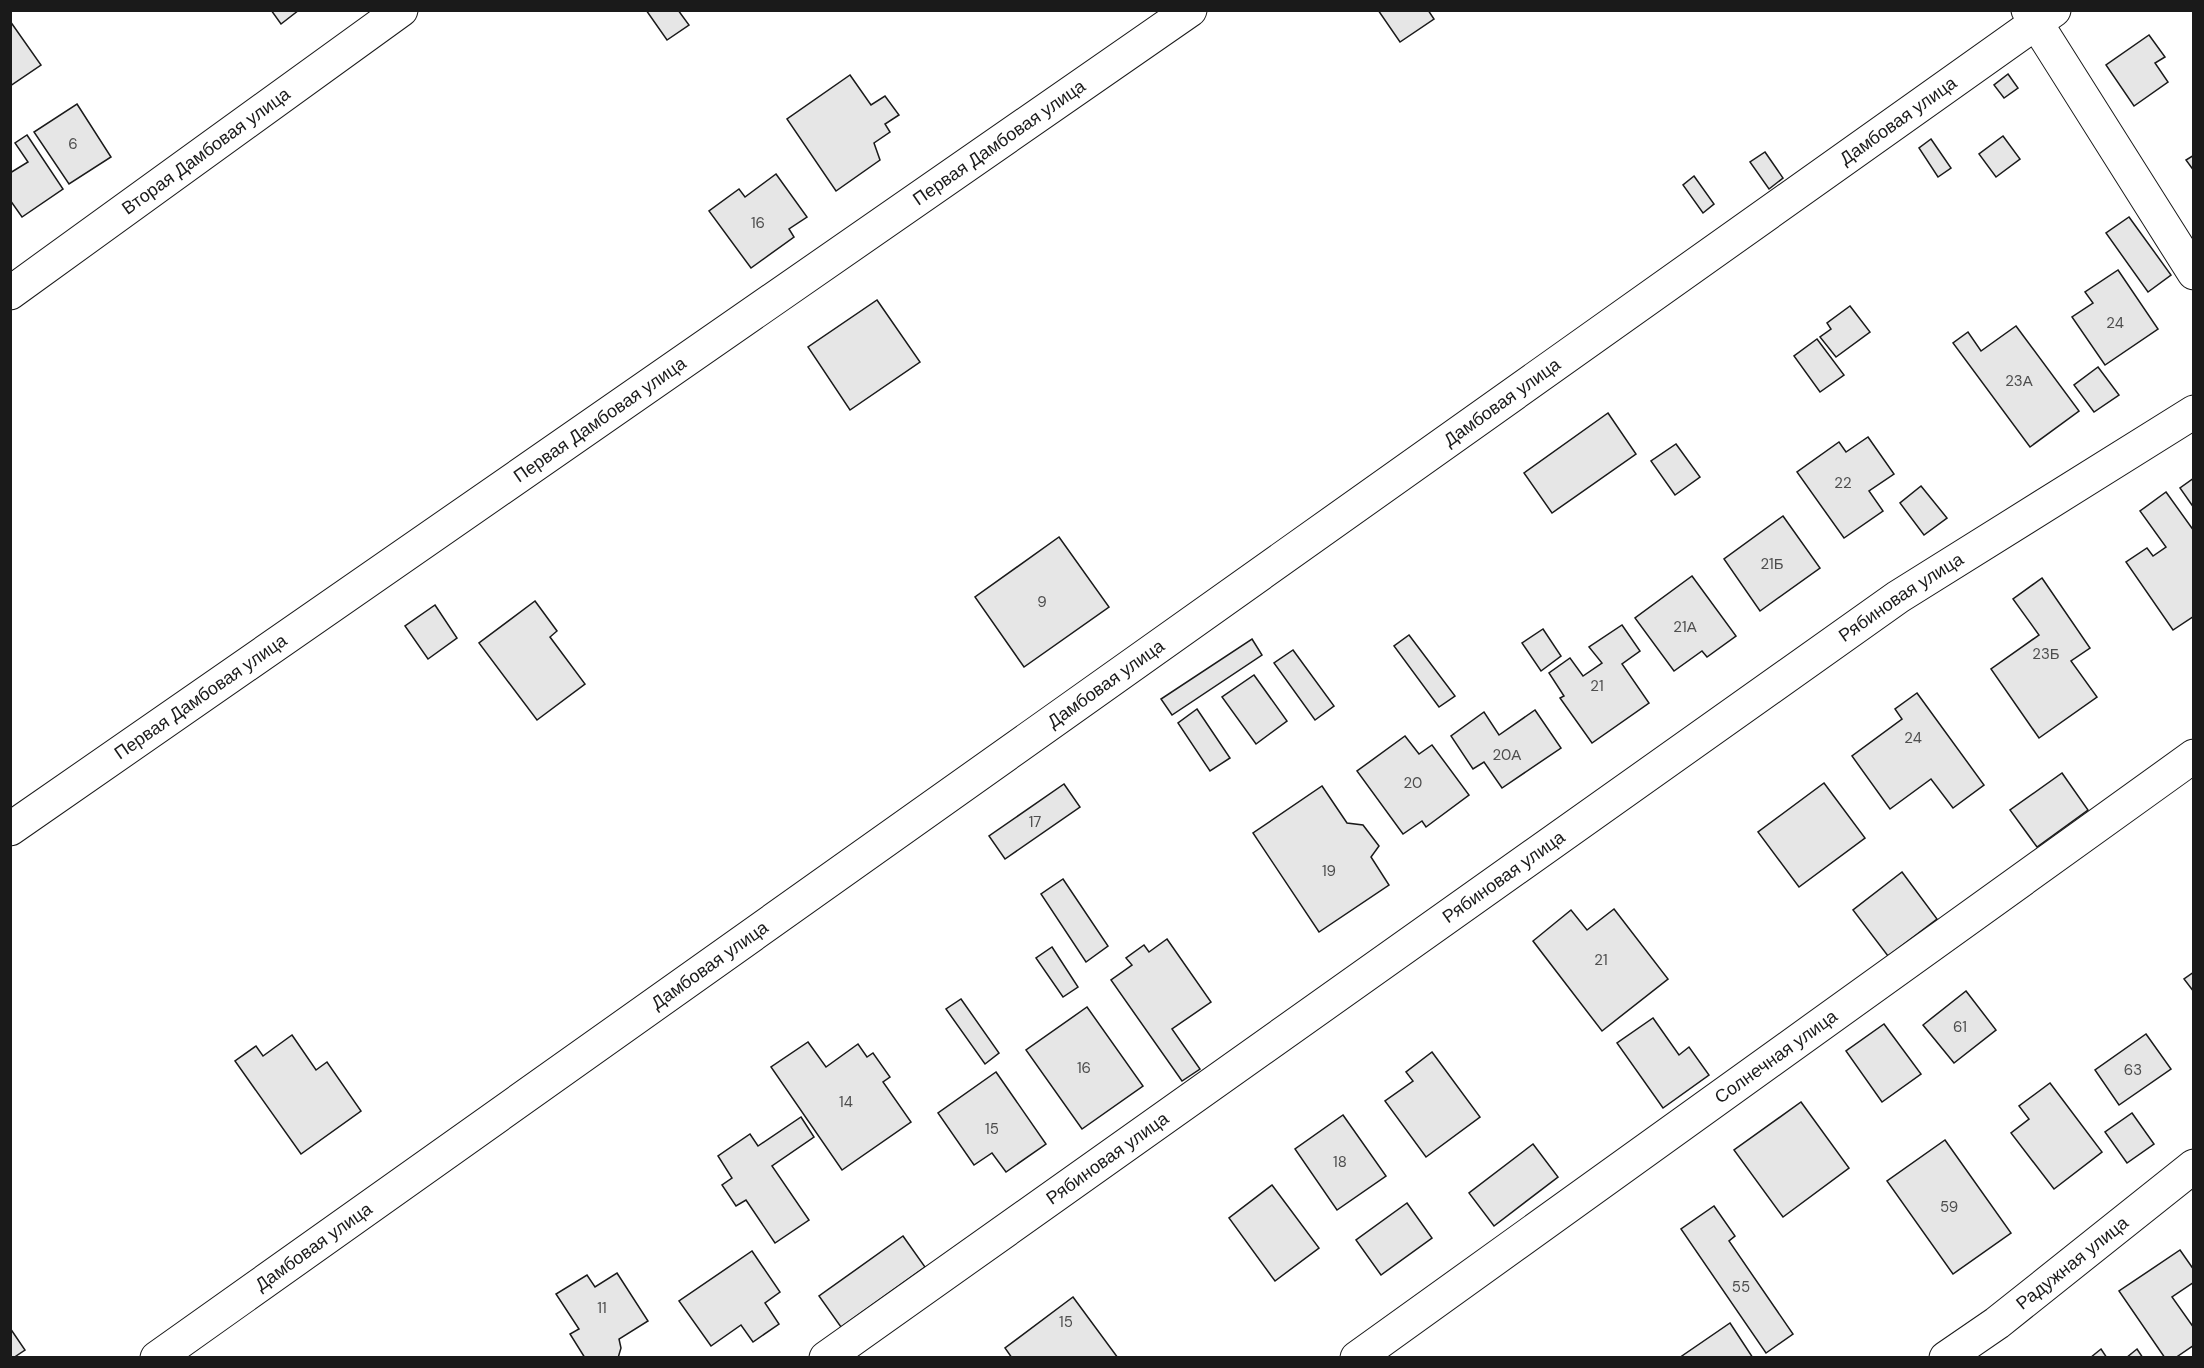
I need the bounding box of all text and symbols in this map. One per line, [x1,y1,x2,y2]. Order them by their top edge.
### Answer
street label: Дамбовая улица [1835,70,1962,171]
street label: Первая Дамбовая улица [908,74,1091,211]
street label: Вторая Дамбовая улица [117,82,296,220]
house number: 6 [68,134,78,154]
house number: 16 [751,213,765,233]
house number: 24 [2106,313,2124,333]
street label: Первая Дамбовая улица [509,351,692,488]
street label: Дамбовая улица [1439,352,1566,452]
house number: 23А [2005,371,2033,391]
house number: 22 [1834,473,1852,493]
street label: Рябиновая улица [1834,547,1969,647]
house number: 21Б [1760,554,1784,574]
house number: 9 [1037,592,1047,612]
house number: 21А [1673,617,1697,637]
street label: Первая Дамбовая улица [110,628,292,765]
street label: Дамбовая улица [1043,633,1170,734]
house number: 23Б [2032,644,2060,664]
house number: 21 [1590,676,1604,696]
house number: 24 [1904,728,1922,748]
house number: 20А [1493,745,1521,765]
house number: 20 [1404,773,1422,793]
house number: 17 [1029,812,1041,832]
street label: Рябиновая улица [1438,825,1570,929]
house number: 19 [1322,861,1336,881]
street label: Дамбовая улица [646,915,774,1015]
house number: 21 [1594,950,1608,970]
street label: Солнечная улица [1710,1004,1843,1109]
house number: 61 [1953,1017,1967,1037]
house number: 16 [1077,1058,1091,1078]
house number: 63 [2124,1060,2142,1080]
house number: 14 [839,1092,853,1112]
street label: Рябиновая улица [1041,1106,1174,1210]
house number: 15 [985,1119,999,1139]
house number: 18 [1333,1152,1347,1172]
street label: Дамбовая улица [250,1196,378,1297]
house number: 59 [1940,1197,1958,1217]
street label: Радужная улица [2011,1210,2134,1315]
house number: 55 [1732,1277,1750,1297]
house number: 11 [597,1298,607,1318]
house number: 15 [1059,1312,1073,1332]

